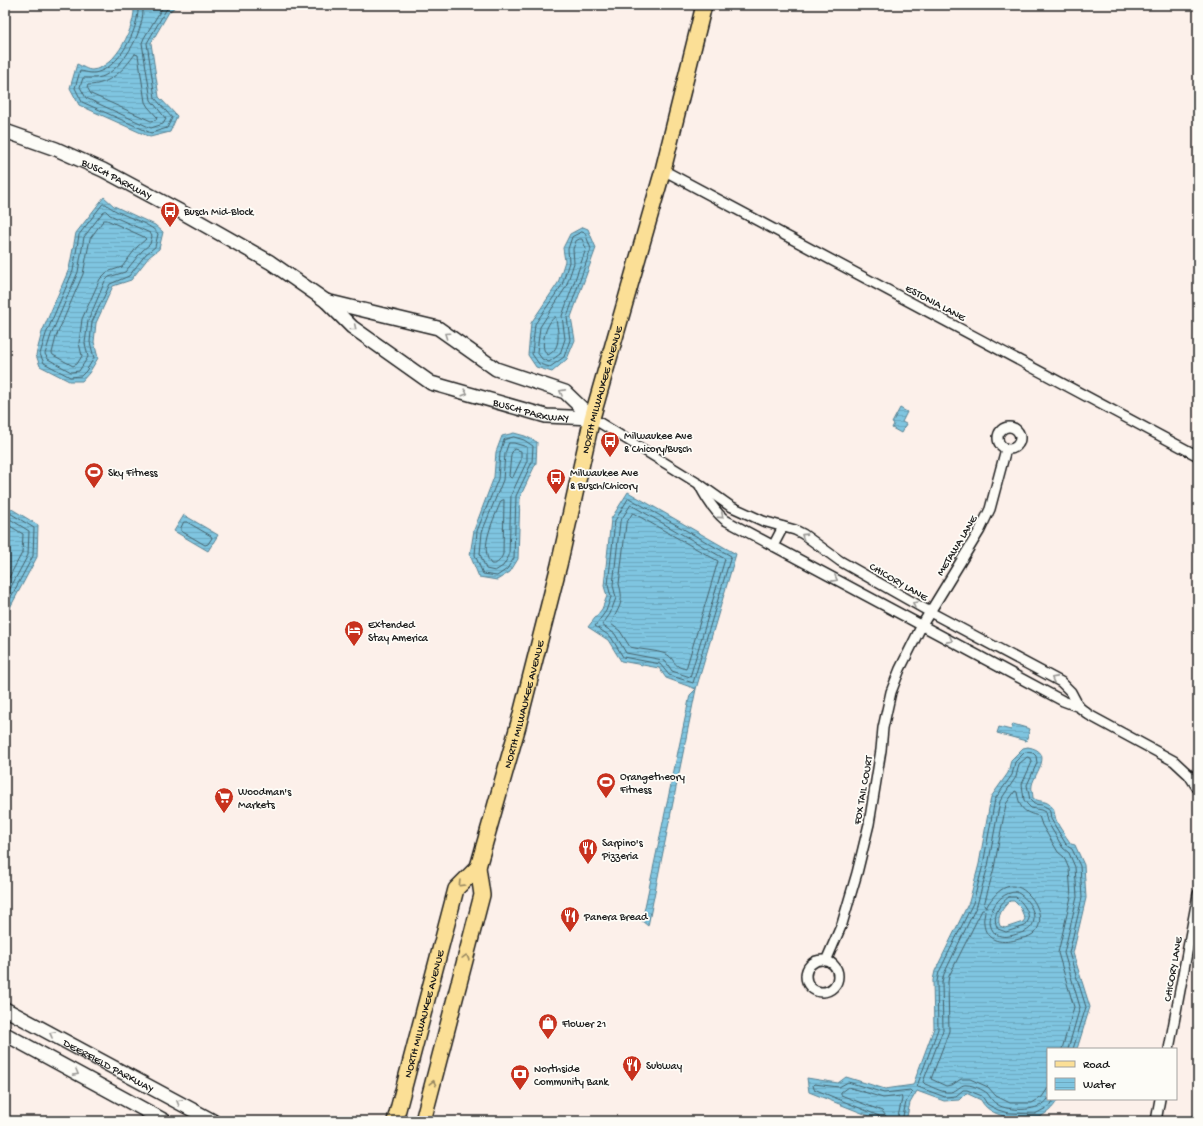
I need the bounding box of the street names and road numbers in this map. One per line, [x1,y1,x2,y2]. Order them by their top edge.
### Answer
street label: BUSCH PARKWAY [79,157,153,203]
street label: ESTONIA LANE [903,283,968,325]
street label: NORTH MILWAUKEE AVENUE [580,324,626,455]
street label: BUSCH PARKWAY [491,397,569,425]
street label: METAWA LANE [935,513,981,578]
street label: CHICORY LANE [867,561,930,605]
street label: NORTH MILWAUKEE AVENUE [502,638,548,770]
street label: FOX TAIL COURT [852,754,876,827]
street label: CHICORY LANE [1162,935,1186,1003]
street label: NORTH MILWAUKEE AVENUE [403,948,448,1079]
street label: DEERFIELD PARKWAY [60,1037,155,1096]

